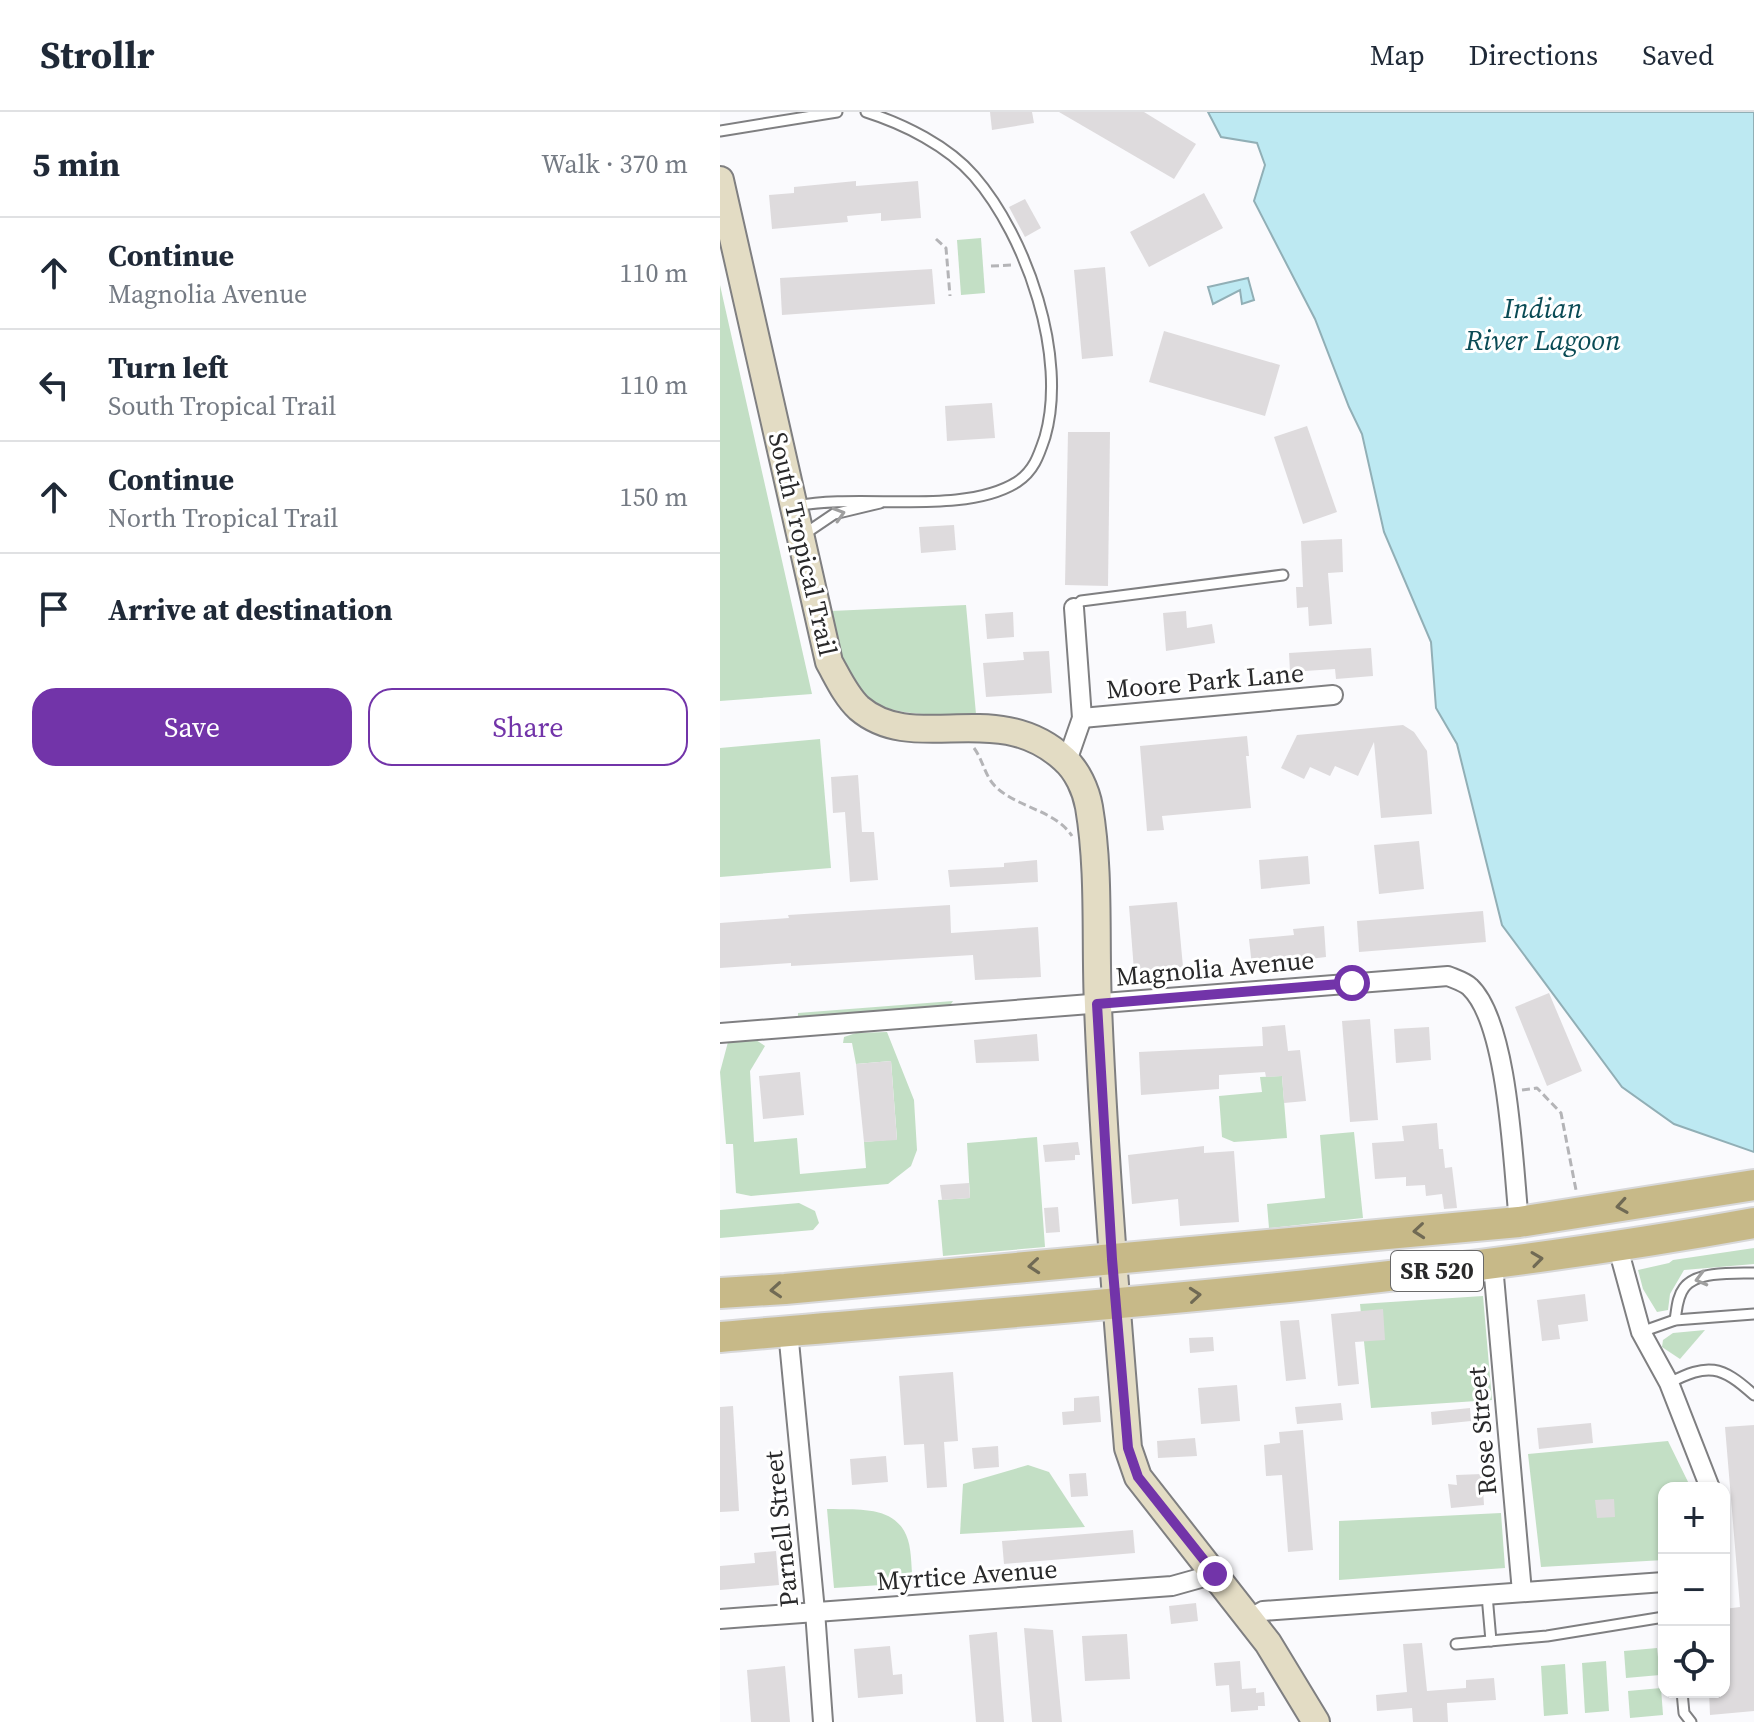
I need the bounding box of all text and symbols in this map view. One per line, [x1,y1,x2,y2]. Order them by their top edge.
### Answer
text: Strollr [40,29,154,81]
text: Map [1370,36,1425,74]
text: Directions [1469,36,1598,74]
text: Saved [1642,36,1714,74]
text: 5 min [32,141,120,187]
text: Walk · 370 m [541,146,688,182]
text: Continue [108,235,234,276]
icon: ahead [32,251,76,295]
text: 110 m [620,255,688,291]
text: Magnolia Avenue [108,276,307,312]
water label: Indian River Lagoon [1464,289,1621,359]
text: Turn left [108,347,228,388]
icon: left [32,363,76,407]
text: 110 m [620,367,688,403]
text: South Tropical Trail [108,388,336,424]
street label: South Tropical Trail [760,429,846,659]
text: Continue [108,459,234,500]
icon: ahead [32,475,76,519]
text: 150 m [620,479,688,515]
text: North Tropical Trail [108,500,338,536]
one-way arrow [832,507,846,523]
icon: arrive [32,587,76,631]
text: Arrive at destination [108,589,393,630]
street label: Moore Park Lane [1105,654,1305,708]
button: Save [32,688,352,766]
button: Share [368,688,688,766]
street label: Magnolia Avenue [1114,941,1316,995]
route start [1334,965,1370,1001]
one-way arrow [1615,1197,1628,1214]
one-way arrow [1412,1223,1425,1240]
road number: SR 520 [1391,1251,1483,1291]
one-way arrow [1530,1251,1544,1268]
one-way arrow [1027,1257,1040,1274]
one-way arrow [1695,1270,1708,1287]
one-way arrow [769,1281,781,1298]
one-way arrow [1189,1287,1202,1304]
street label: Rose Street [1458,1365,1506,1497]
street label: Parnell Street [755,1449,807,1609]
map controls [1658,1482,1730,1698]
button: + [1658,1482,1730,1554]
street label: Myrtice Avenue [875,1551,1059,1599]
button: − [1658,1554,1730,1626]
route end [1197,1556,1233,1592]
button: locate [1658,1626,1730,1698]

